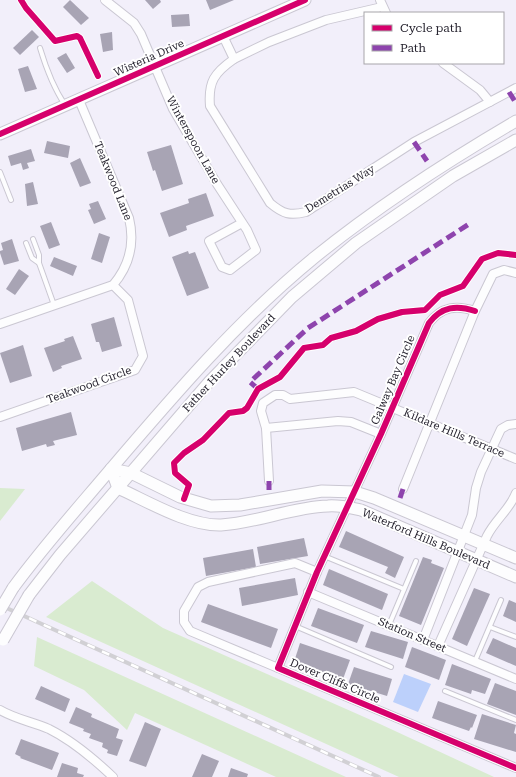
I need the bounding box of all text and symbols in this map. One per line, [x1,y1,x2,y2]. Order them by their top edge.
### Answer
legend [364,12,504,64]
text: Cycle path [400,21,462,35]
street label: Wisteria Drive [112,37,186,79]
text: Path [400,41,426,55]
street label: Winterspoon Lane [164,94,222,186]
street label: Teakwood Lane [91,140,135,222]
street label: Demetrias Way [303,162,378,216]
street label: Father Hurley Boulevard [180,311,278,415]
street label: Galway Bay Circle [368,333,418,427]
street label: Teakwood Circle [45,364,133,406]
street label: Kildare Hills Terrace [402,406,506,460]
street label: Waterford Hills Boulevard [360,506,492,572]
street label: Station Street [376,615,448,655]
street label: Dover Cliffs Circle [288,656,382,706]

